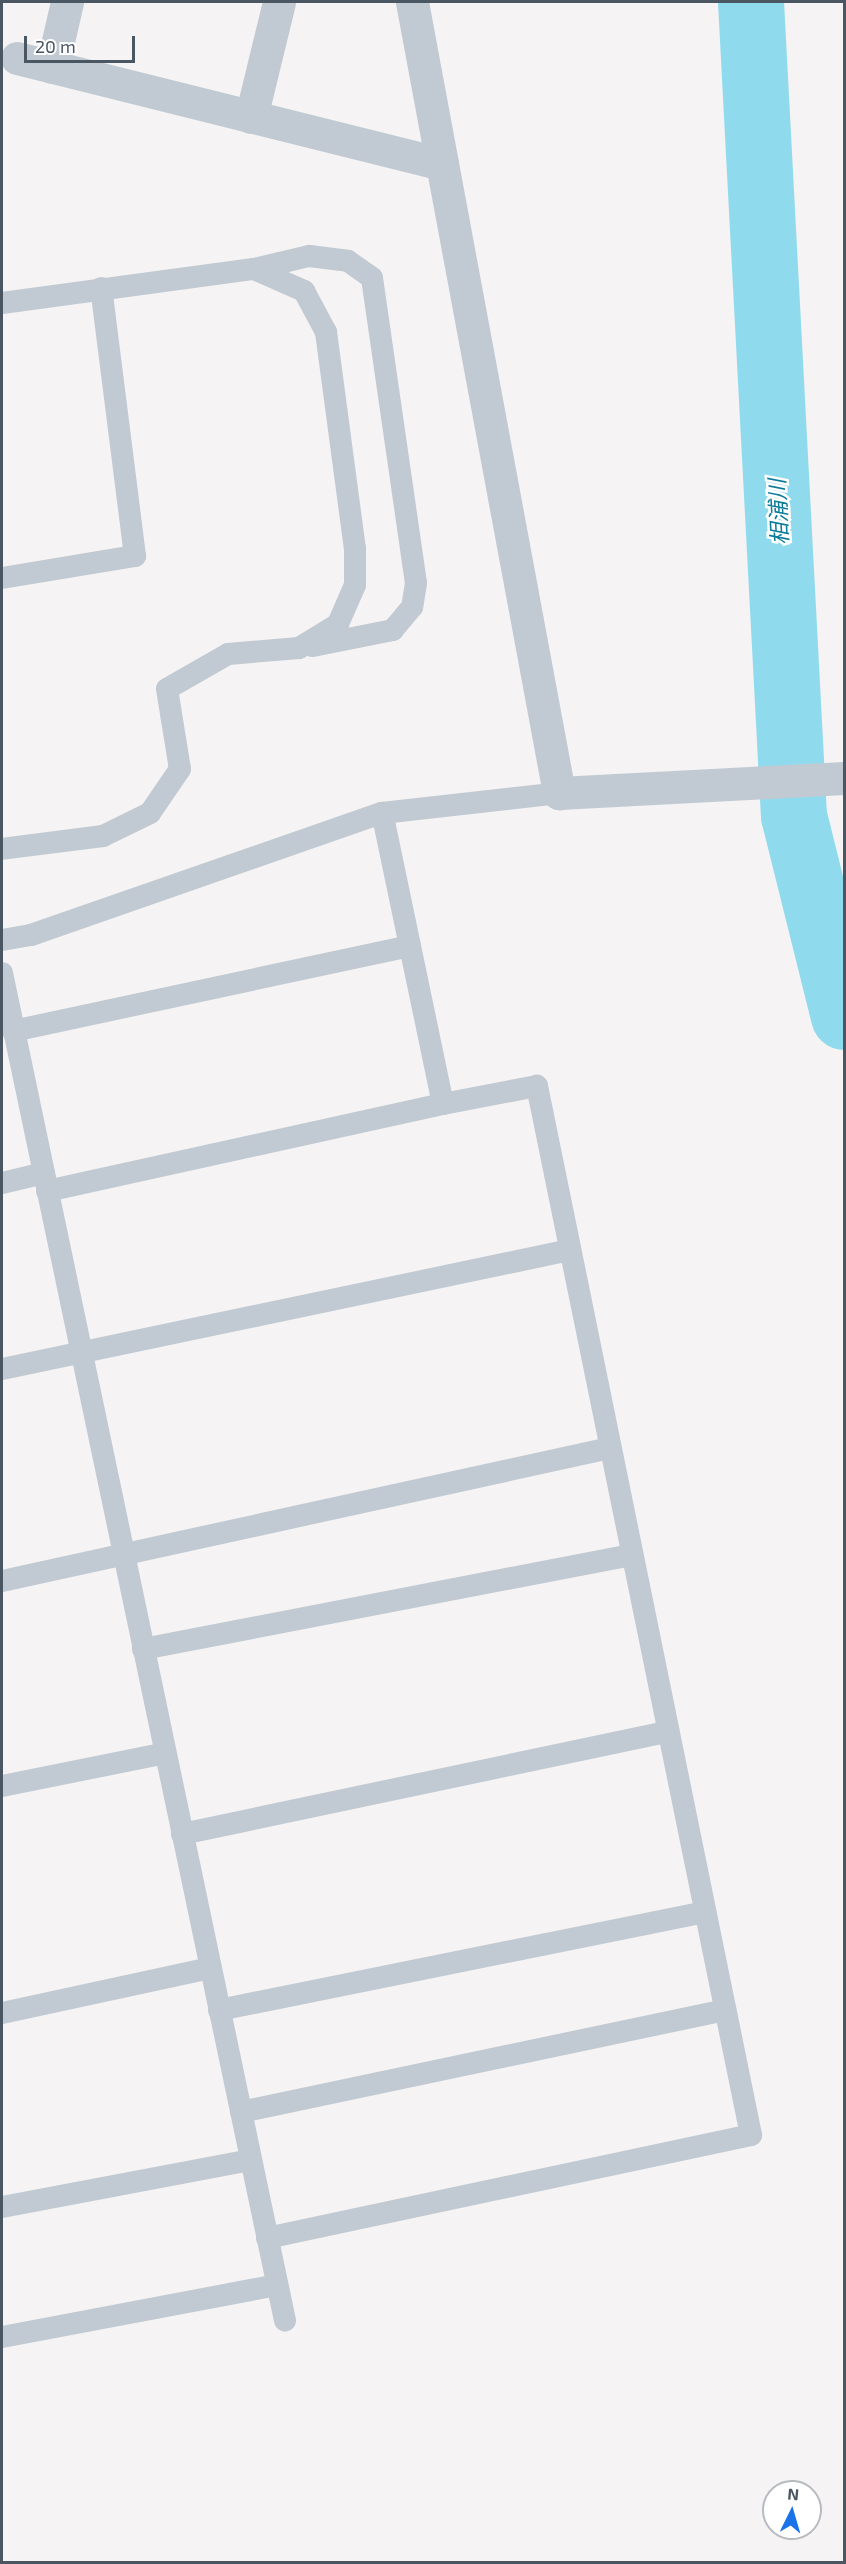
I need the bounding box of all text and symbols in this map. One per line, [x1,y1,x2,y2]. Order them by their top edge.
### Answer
scale bar [27,24,138,62]
text: 20 m [35,35,76,57]
water label: 相浦川 [763,478,793,546]
north arrow [762,2480,822,2540]
text: N [787,2484,800,2504]

